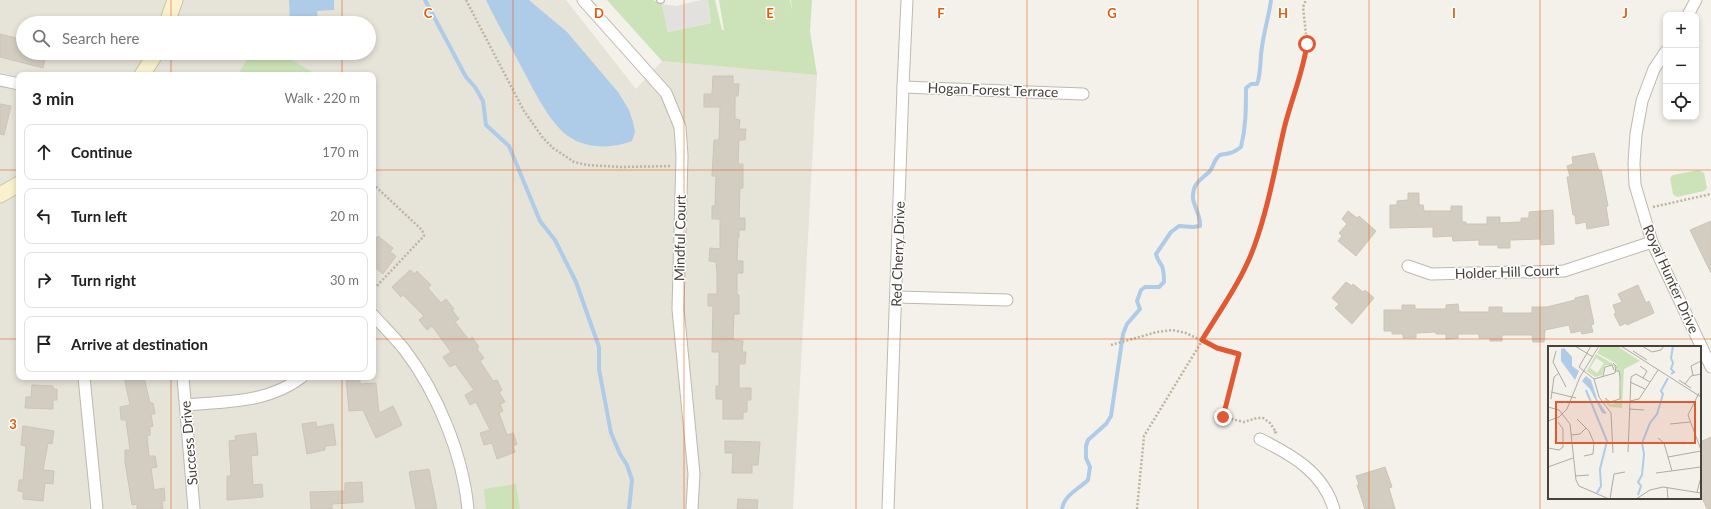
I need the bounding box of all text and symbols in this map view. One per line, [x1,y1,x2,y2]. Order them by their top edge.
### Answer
text: C [424,5,433,21]
text: D [594,5,604,21]
text: E [766,5,774,21]
text: F [937,5,945,21]
text: G [1107,5,1117,21]
text: H [1278,5,1288,21]
text: I [1452,5,1456,21]
text: J [1622,5,1628,21]
map controls [1663,12,1699,120]
button: + [1663,12,1699,48]
search box [16,16,376,60]
icon: search [30,27,52,49]
text: Search here [62,29,139,47]
route start [1298,35,1316,53]
button: − [1663,48,1699,84]
street label: Hogan Forest Terrace [927,79,1059,100]
button: locate [1663,84,1699,120]
text: 3 min [32,88,74,109]
text: Walk · 220 m [284,90,360,106]
icon: ahead [33,141,55,163]
text: Continue [71,143,132,161]
text: 170 m [322,144,359,160]
street label: Mindful Court [670,195,689,281]
street label: Red Cherry Drive [887,201,908,307]
icon: left [33,205,55,227]
text: Turn left [71,207,127,225]
text: 20 m [330,208,359,224]
street label: Royal Hunter Drive [1640,222,1703,336]
street label: Holder Hill Court [1454,261,1560,282]
icon: right [33,269,55,291]
text: Turn right [71,271,136,289]
text: 30 m [330,272,359,288]
icon: arrive [33,333,55,355]
text: Arrive at destination [71,335,208,353]
inset map [1548,346,1701,499]
street label: Success Drive [176,400,201,486]
route end [1214,408,1232,426]
text: 3 [9,416,17,432]

